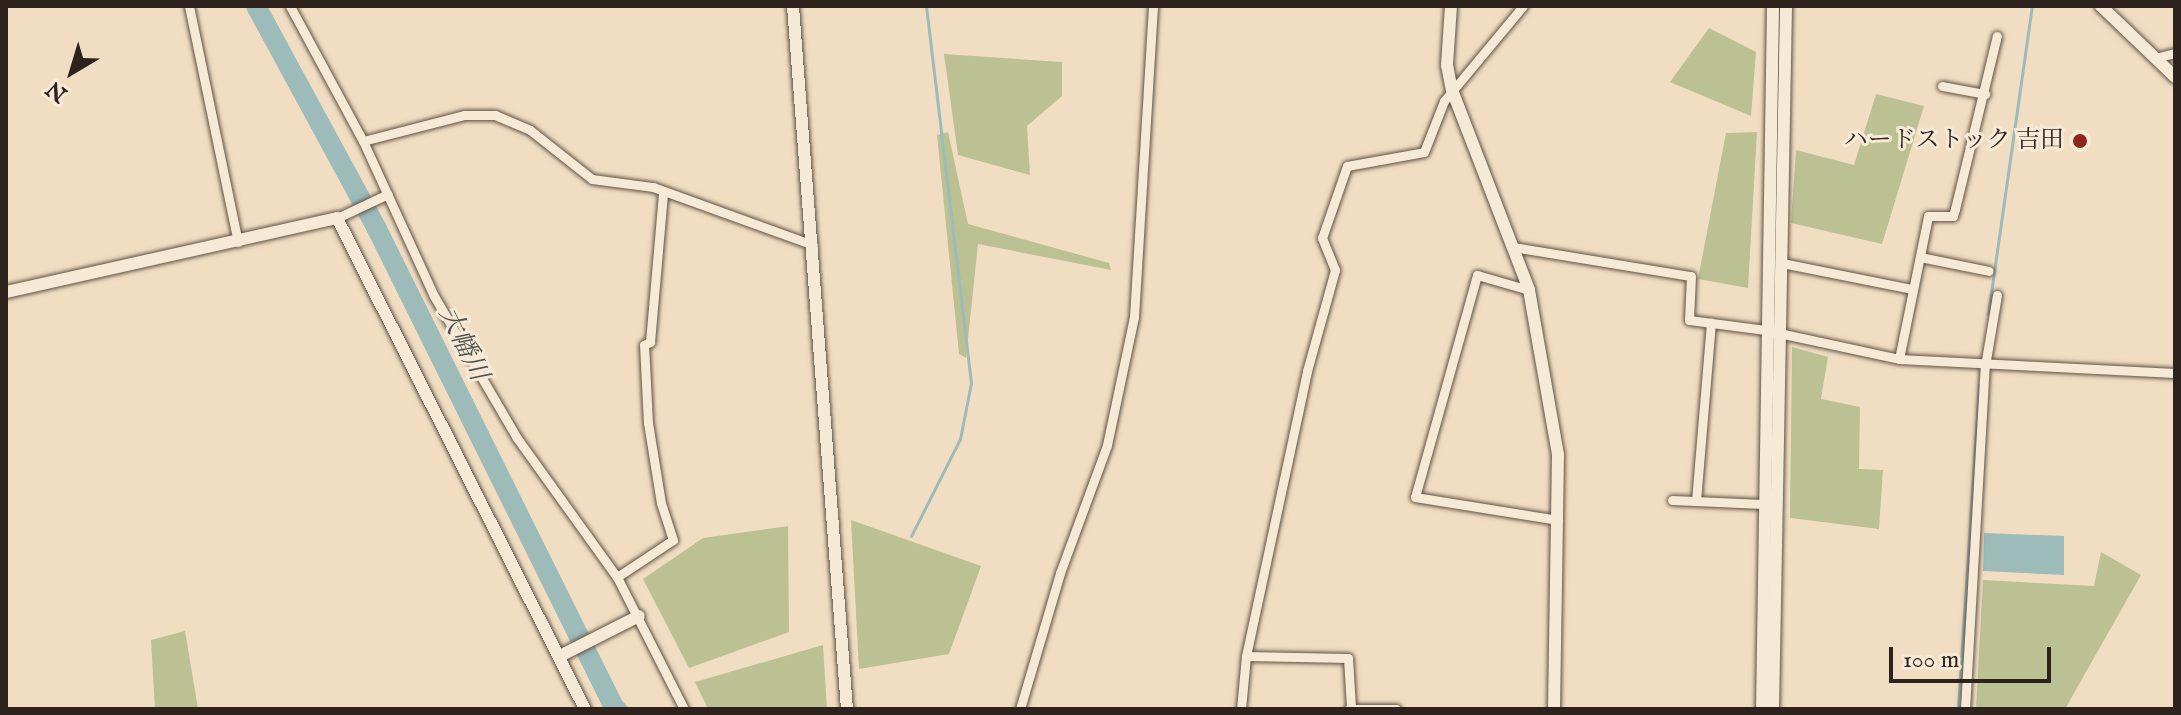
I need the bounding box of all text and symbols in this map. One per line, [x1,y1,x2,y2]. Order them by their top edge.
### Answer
north arrow [32,32,112,112]
text: N [41,74,73,108]
place label: ハードストック 吉田 [1843,127,2064,155]
marker: ハードストック 吉田 [2071,132,2089,150]
water label: 大幡川 [432,302,494,386]
scale bar [1893,631,2055,681]
text: 100 m [1903,645,1959,676]

